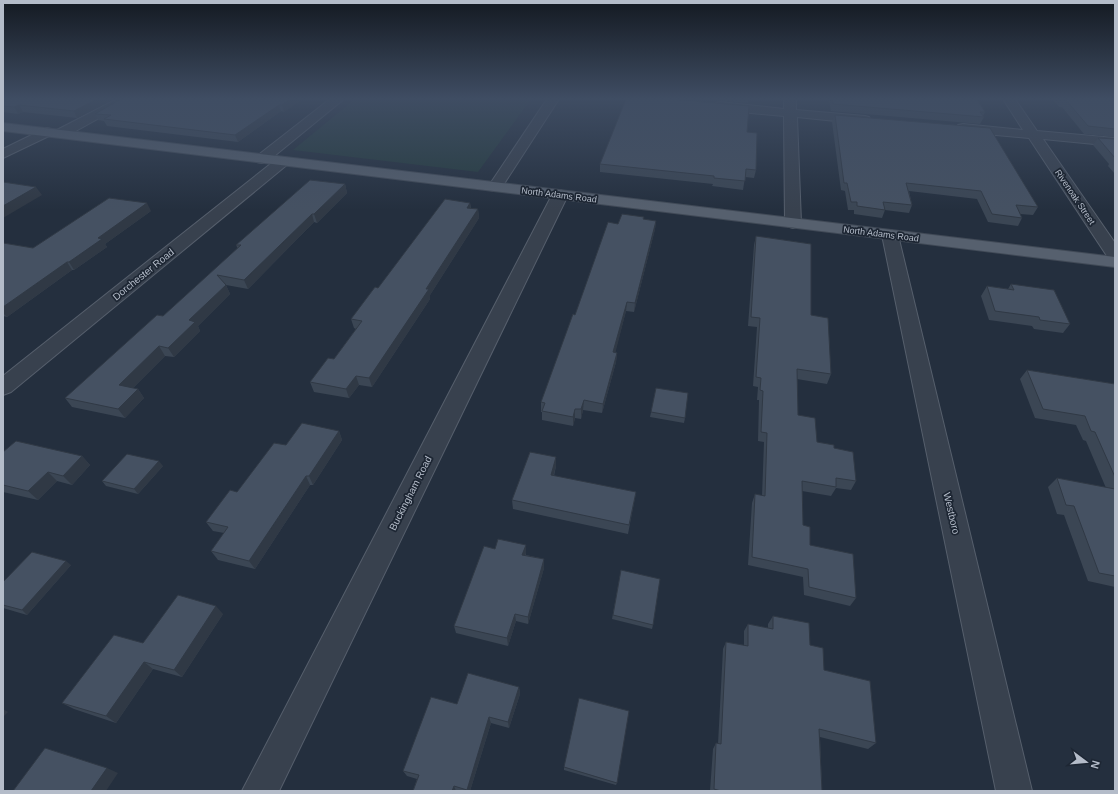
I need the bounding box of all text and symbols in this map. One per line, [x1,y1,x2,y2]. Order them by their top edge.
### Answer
street label: Rivenoak Street [1053,168,1097,227]
street label: North Adams Road [521,185,597,205]
street label: North Adams Road [843,224,919,244]
street label: Dorchester Road [110,246,176,302]
street label: Buckingham Road [387,454,434,532]
street label: Westboro [941,491,962,536]
north arrow [1066,742,1106,782]
text: N [1089,759,1102,770]

